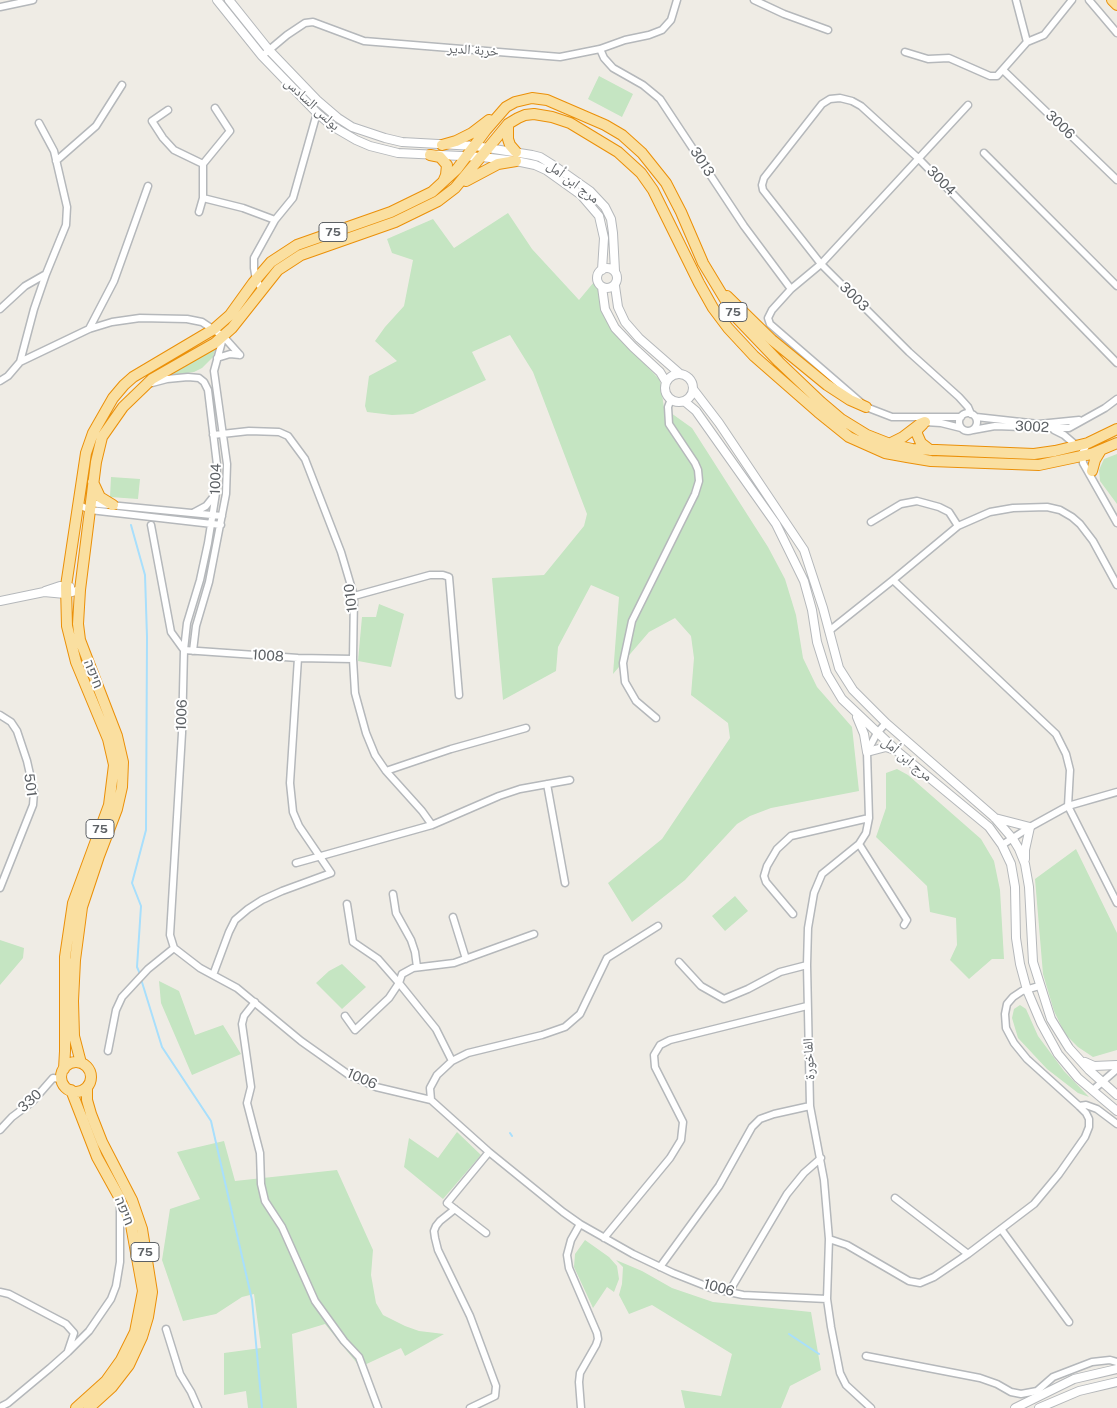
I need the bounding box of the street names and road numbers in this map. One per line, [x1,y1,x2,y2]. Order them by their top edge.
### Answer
street label: خربة الدير [447,40,499,60]
street label: بولس السادس [281,74,343,134]
street label: 3006 [1042,107,1078,143]
street label: 3013 [686,144,718,180]
street label: مرج ابن أمل [544,157,602,207]
street label: 3004 [923,163,959,199]
road number: 75 [319,222,347,242]
street label: 3003 [836,279,872,315]
road number: 75 [719,302,747,322]
street label: 3002 [1015,418,1049,436]
street label: 1004 [207,463,225,495]
street label: 1010 [341,583,361,613]
street label: 1008 [252,647,284,665]
street label: חיפה [80,657,106,691]
street label: 1006 [173,699,191,731]
street label: مرج ابن أمل [878,733,936,785]
street label: 501 [20,772,40,798]
road number: 75 [86,820,114,839]
street label: الفاخورة [800,1038,818,1080]
street label: 1006 [344,1065,380,1093]
street label: 330 [15,1086,45,1116]
street label: חיפה [111,1194,137,1228]
road number: 75 [131,1242,159,1262]
street label: 1006 [702,1276,736,1300]

